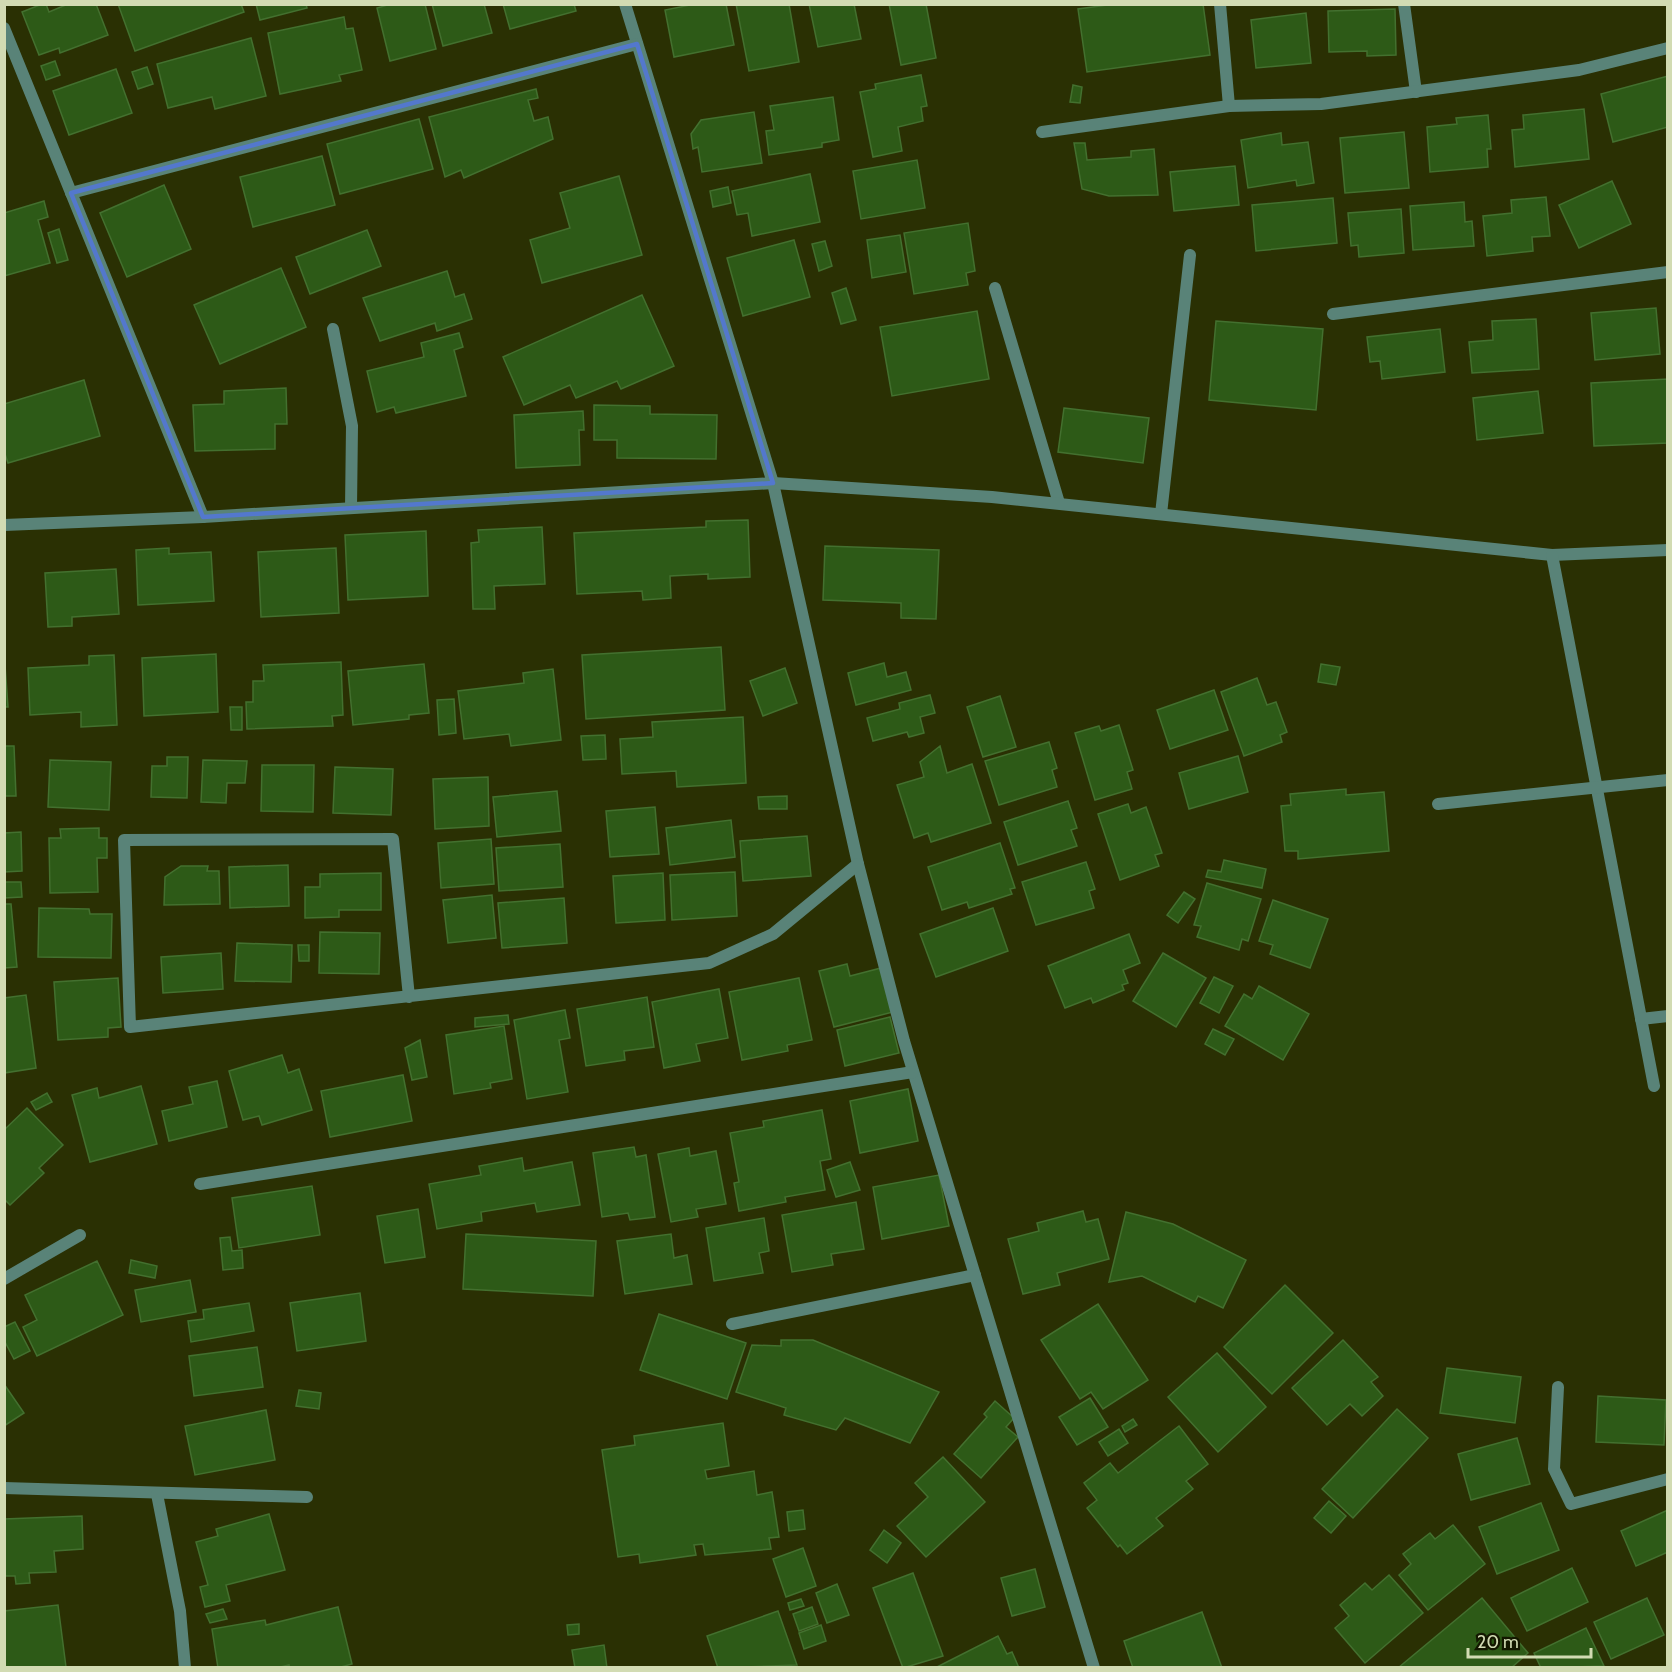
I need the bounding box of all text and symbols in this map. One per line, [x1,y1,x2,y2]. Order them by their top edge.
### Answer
scale bar [1468,1621,1591,1659]
text: 20 m [1477,1631,1519,1653]

